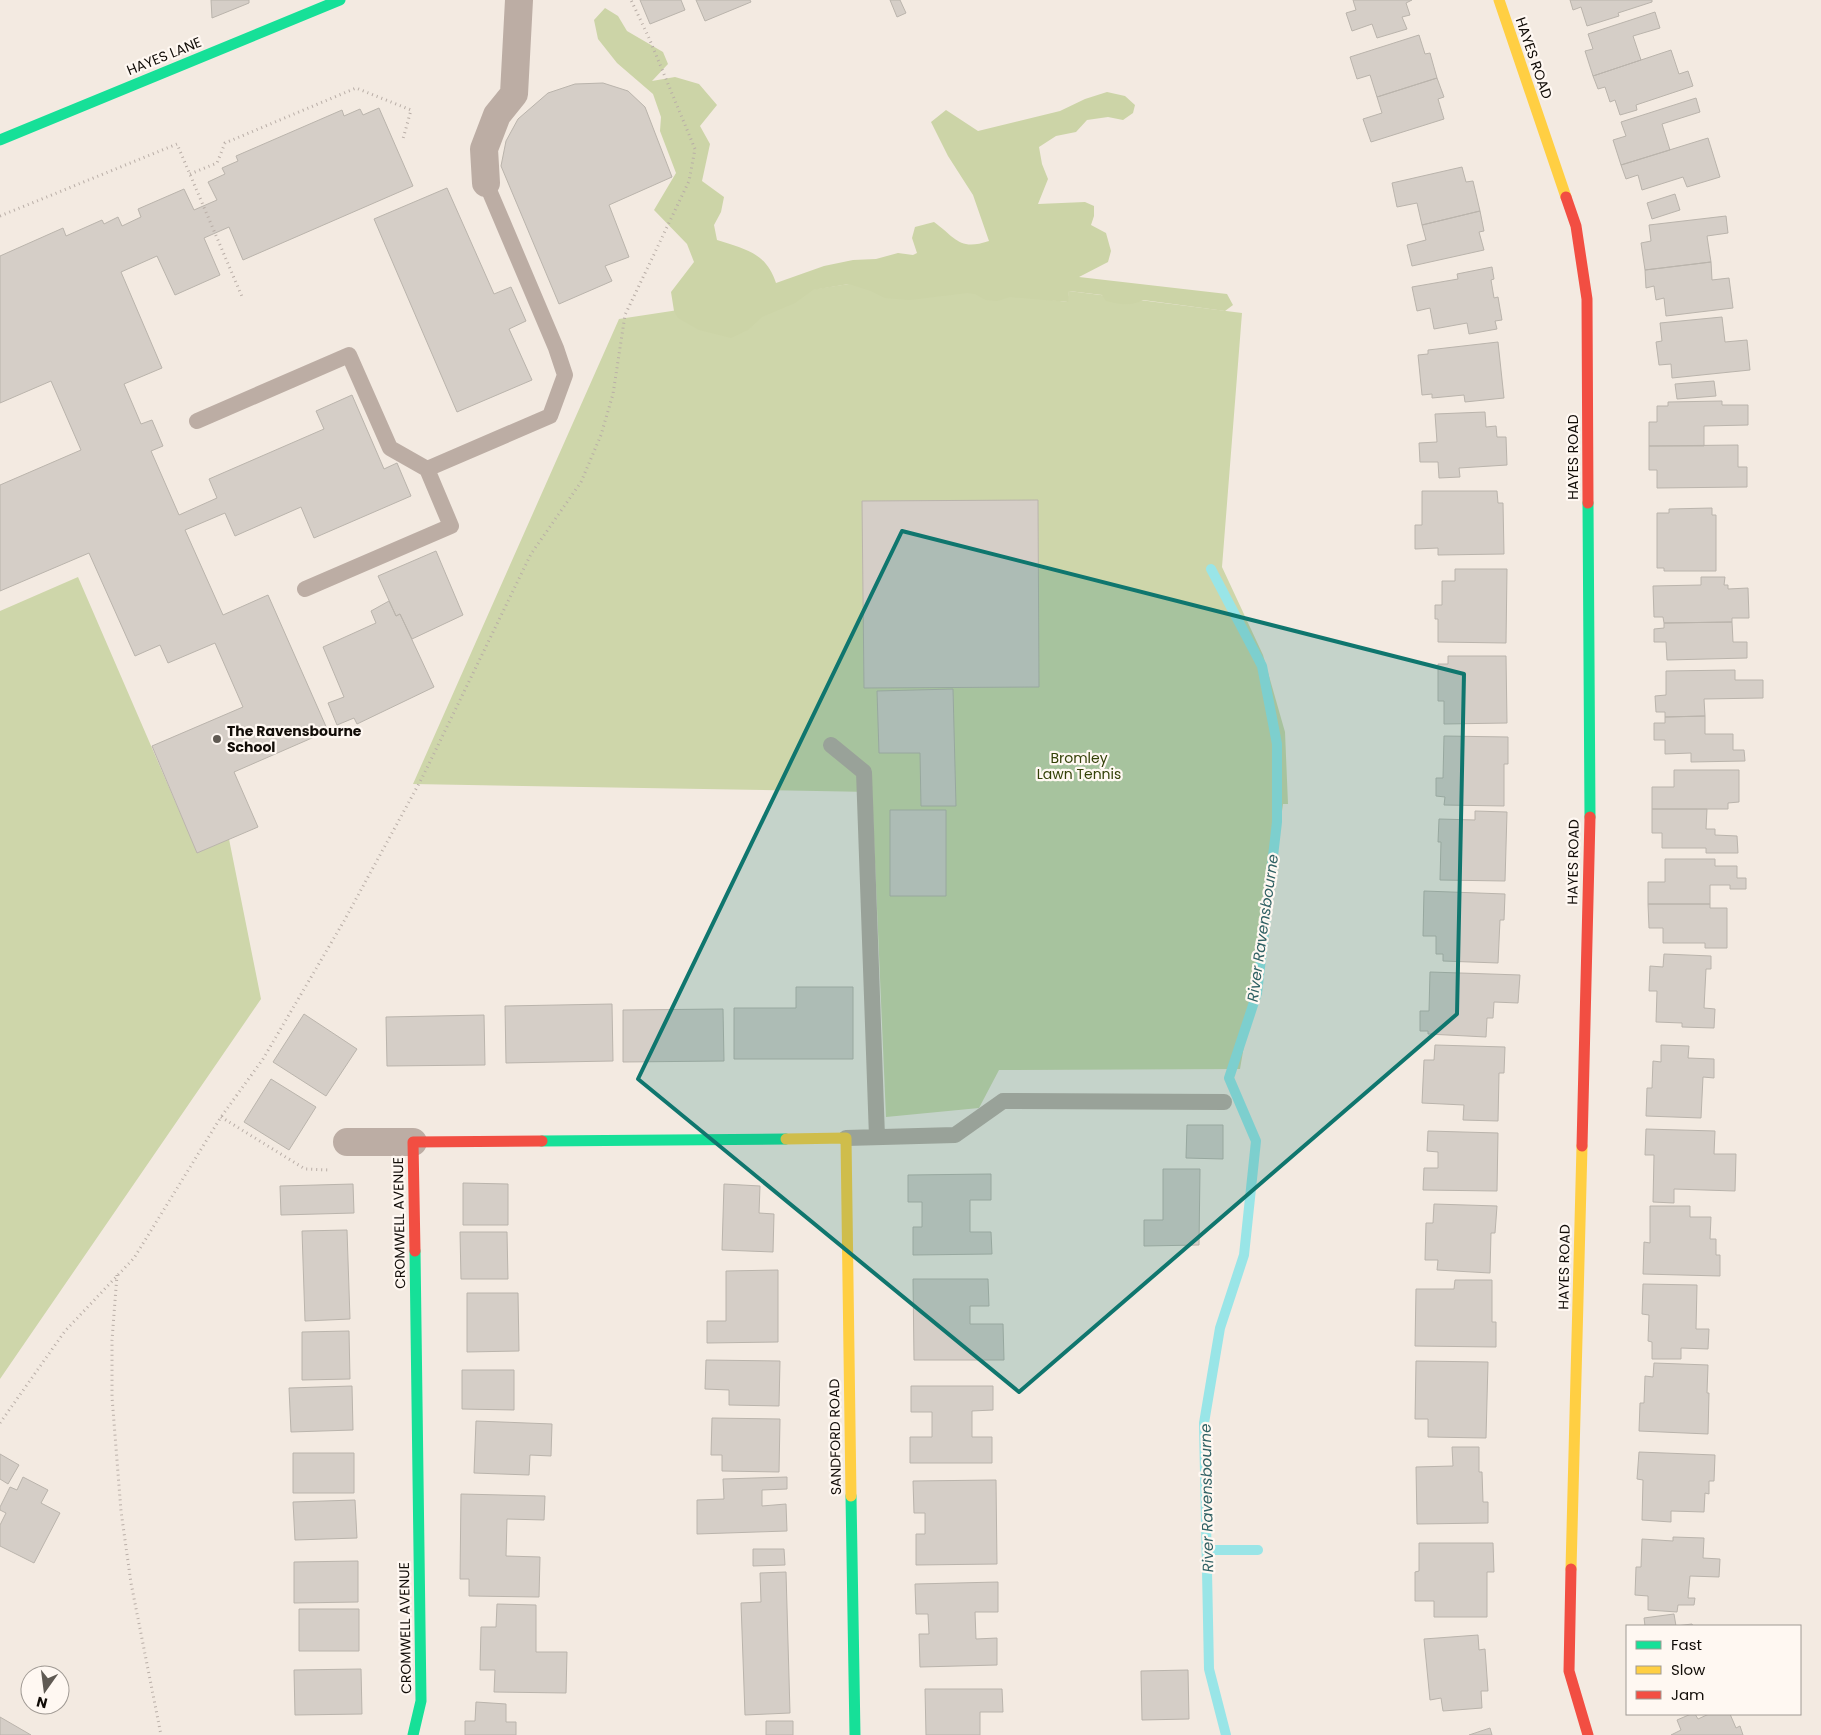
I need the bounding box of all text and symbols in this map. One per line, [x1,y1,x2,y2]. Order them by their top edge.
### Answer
street label: HAYES ROAD [1511,14,1557,102]
street label: HAYES LANE [124,32,204,80]
street label: HAYES ROAD [1563,414,1583,500]
place label: The Ravensbourne School [227,721,362,757]
marker: The Ravensbourne School [211,733,223,745]
park label: Bromley Lawn Tennis [1037,748,1121,784]
street label: HAYES ROAD [1562,819,1584,905]
water label: River Ravensbourne [1242,853,1283,1003]
street label: CROMWELL AVENUE [388,1157,410,1289]
street label: HAYES ROAD [1553,1224,1575,1310]
street label: SANDFORD ROAD [824,1379,846,1495]
water label: River Ravensbourne [1195,1423,1218,1573]
street label: CROMWELL AVENUE [394,1562,416,1694]
legend [1626,1625,1801,1715]
text: Fast [1671,1634,1702,1655]
text: Slow [1671,1659,1706,1680]
north arrow [20,1665,70,1715]
text: Jam [1671,1684,1705,1705]
text: N [34,1692,49,1714]

